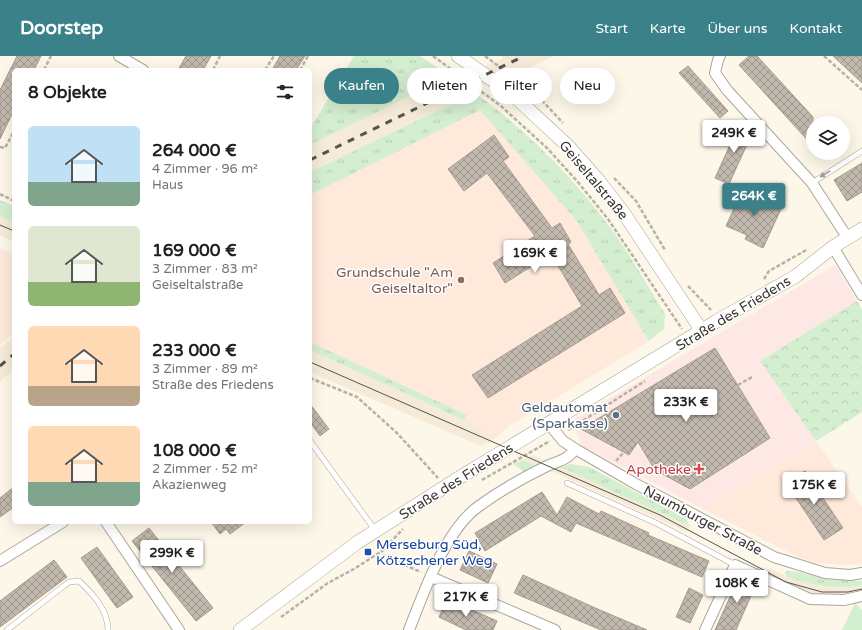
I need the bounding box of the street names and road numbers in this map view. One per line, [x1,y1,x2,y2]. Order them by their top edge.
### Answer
street label: Geiseltalstraße [555,137,632,224]
street label: Straße des Friedens [673,272,794,354]
street label: Straße des Friedens [396,439,517,523]
street label: Naumburger Straße [640,482,765,559]

